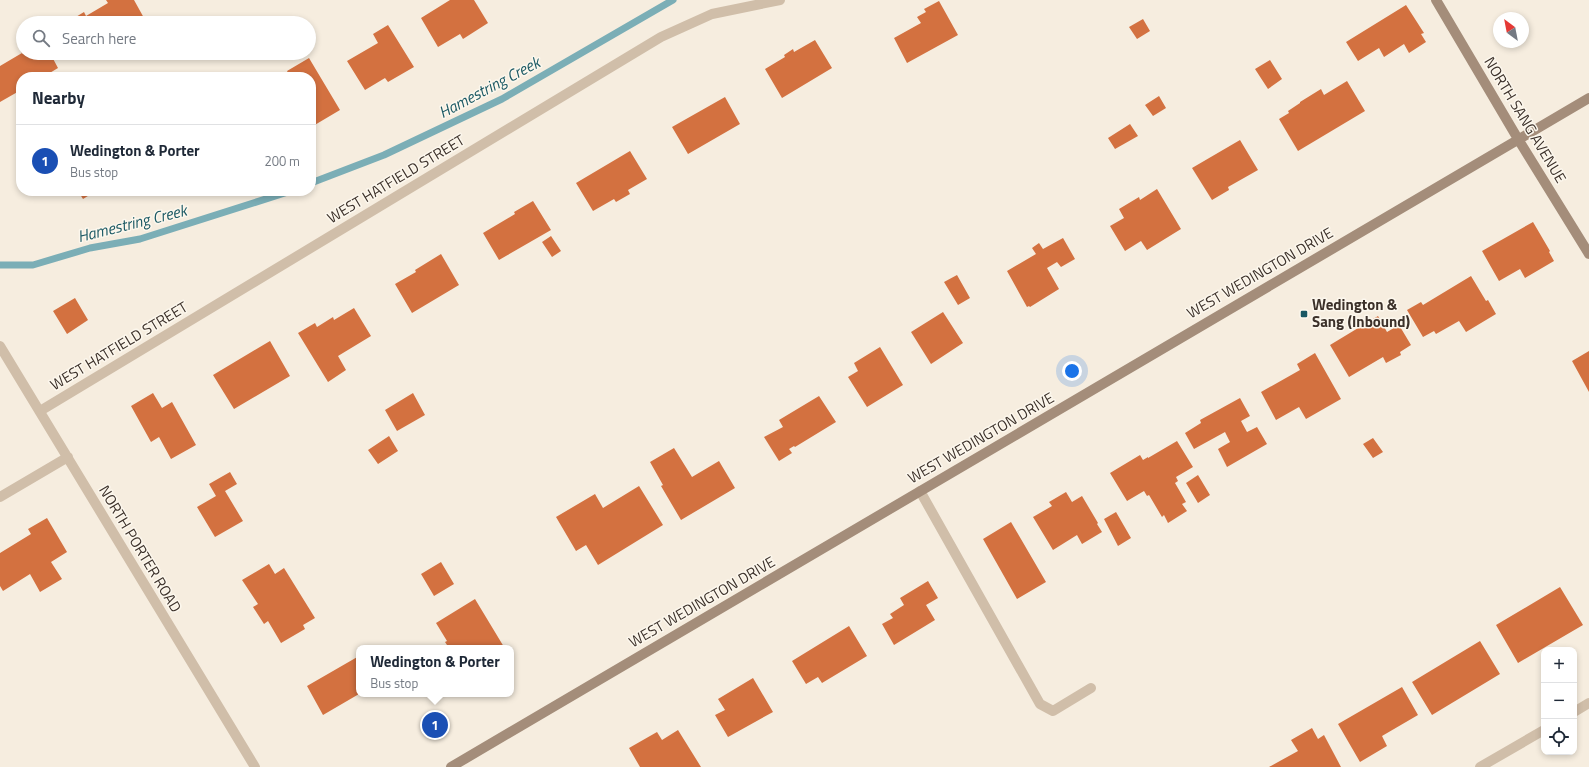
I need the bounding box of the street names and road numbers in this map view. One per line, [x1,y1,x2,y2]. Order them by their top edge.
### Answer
street label: NORTH SANG AVENUE [1479,52,1572,187]
street label: WEST HATFIELD STREET [323,128,469,229]
street label: WEST WEDINGTON DRIVE [1182,221,1337,324]
street label: WEST HATFIELD STREET [46,295,192,396]
street label: WEST WEDINGTON DRIVE [903,386,1058,489]
street label: NORTH PORTER ROAD [93,481,188,617]
street label: WEST WEDINGTON DRIVE [624,550,779,653]

